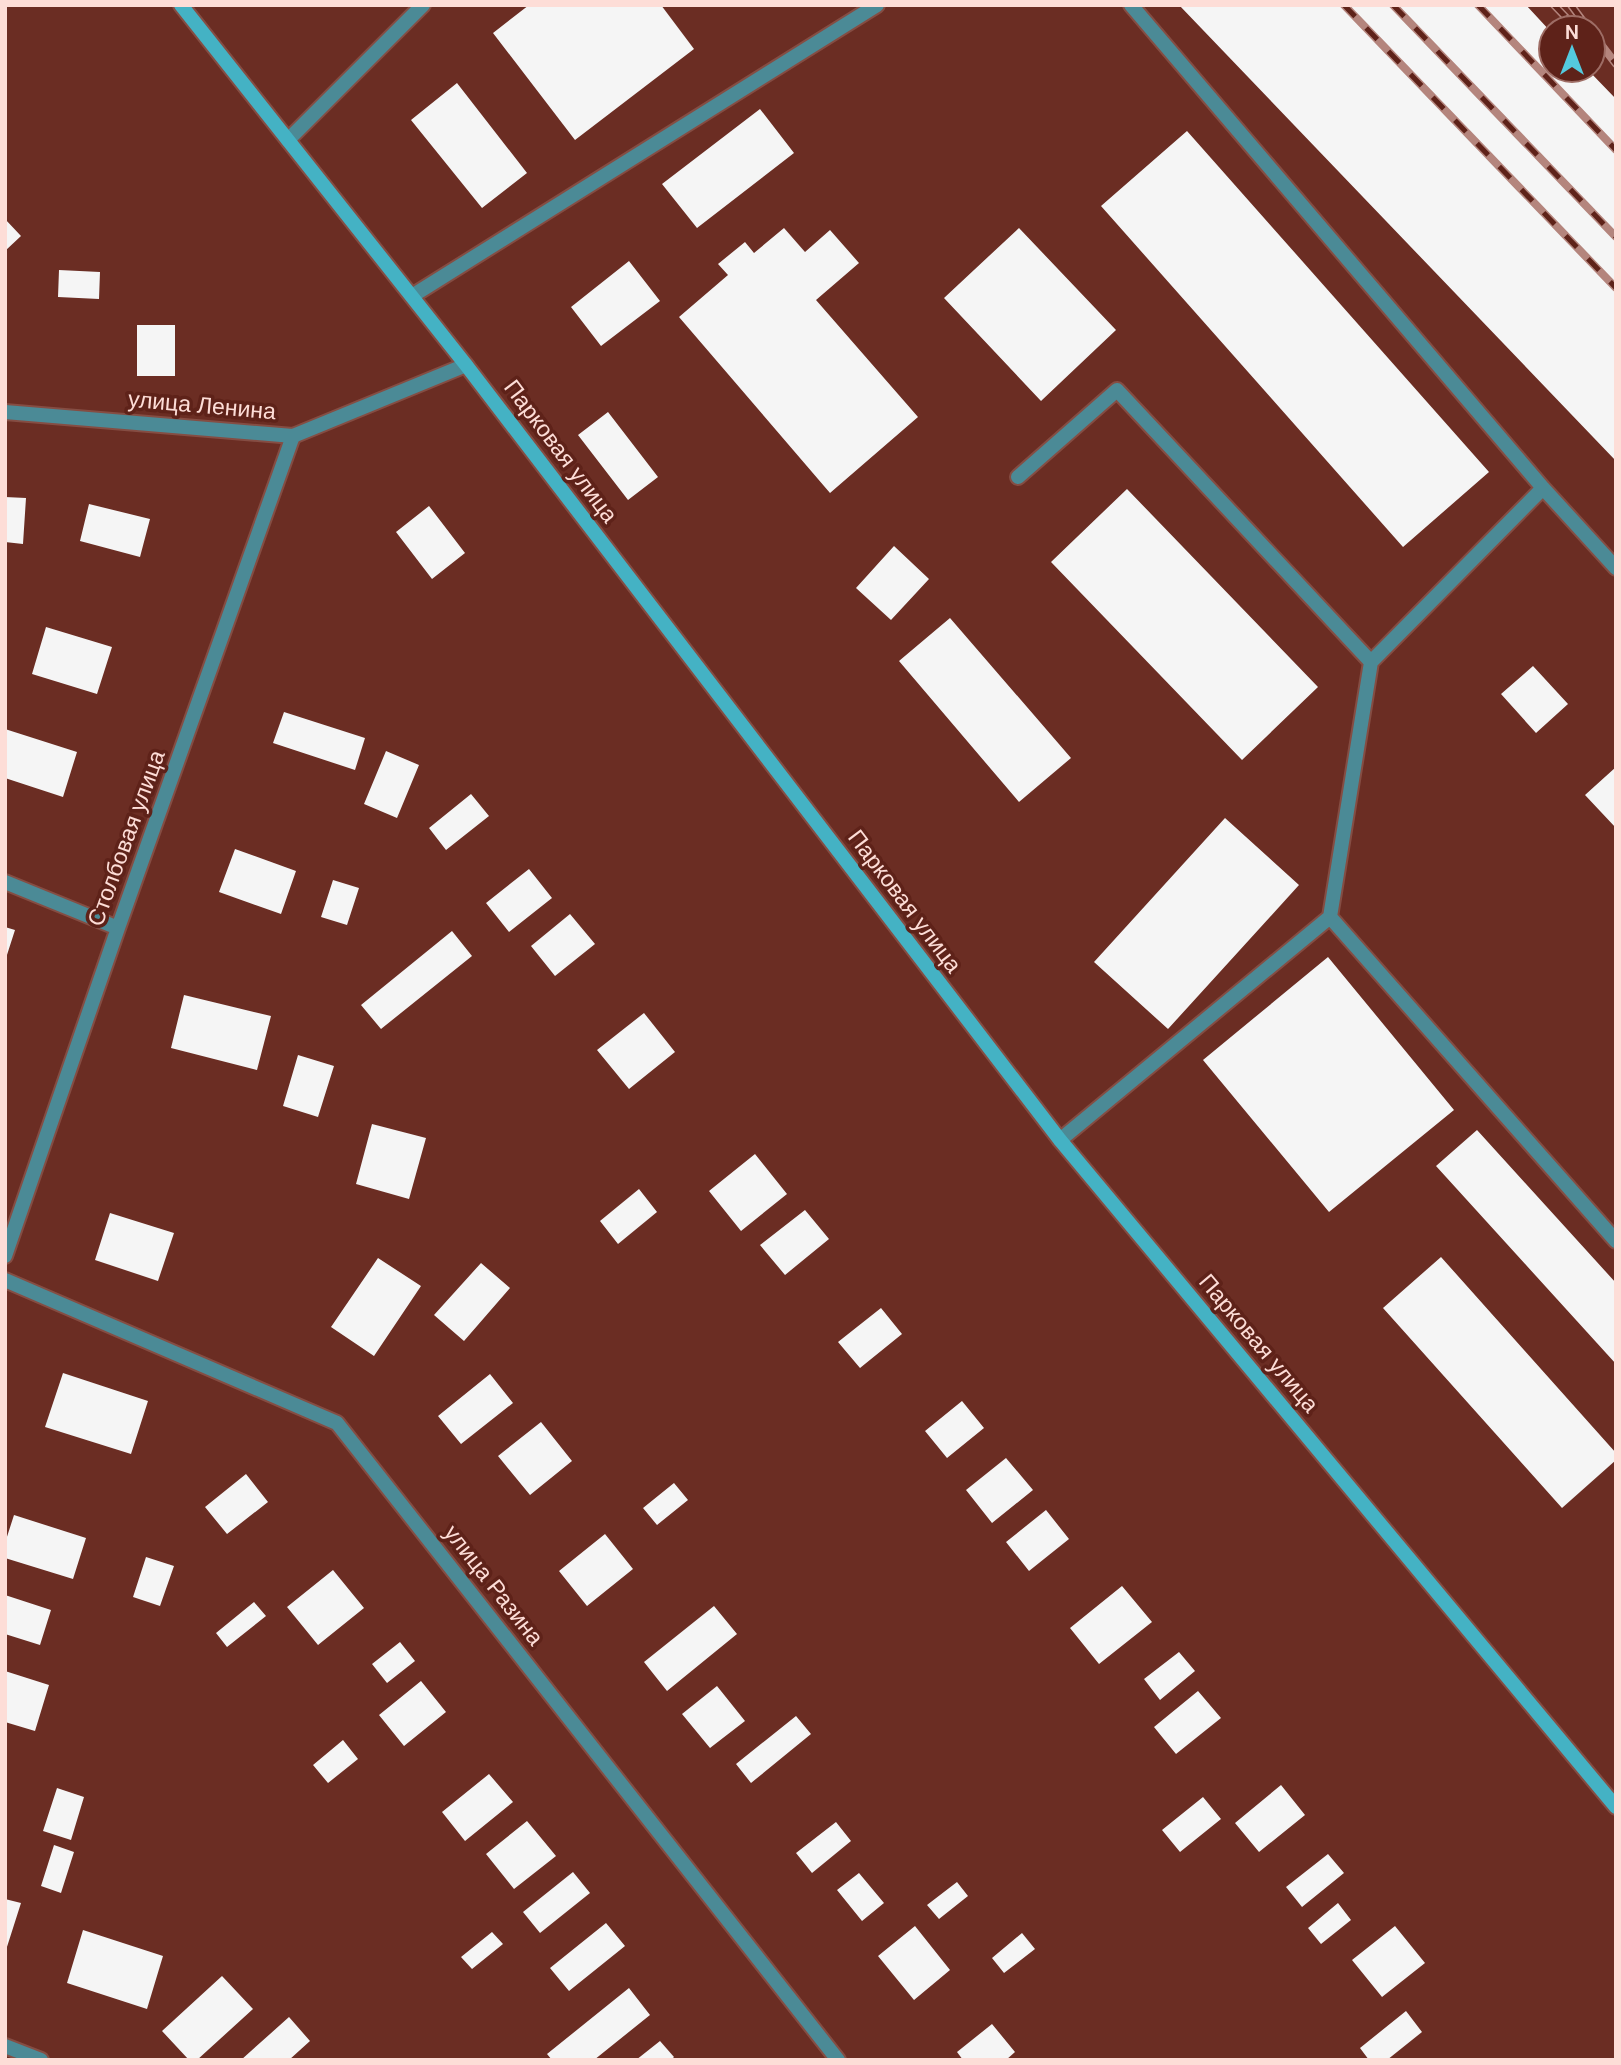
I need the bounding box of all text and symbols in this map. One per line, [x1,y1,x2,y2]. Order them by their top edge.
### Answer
north arrow [1537,14,1607,84]
text: N [1565,20,1579,45]
street label: Парковая улица [497,373,625,529]
street label: улица Ленина [127,384,277,426]
street label: Столбовая улица [80,746,172,930]
street label: Парковая улица [841,823,969,979]
street label: Парковая улица [1192,1268,1326,1419]
street label: улица Разина [437,1518,551,1652]

